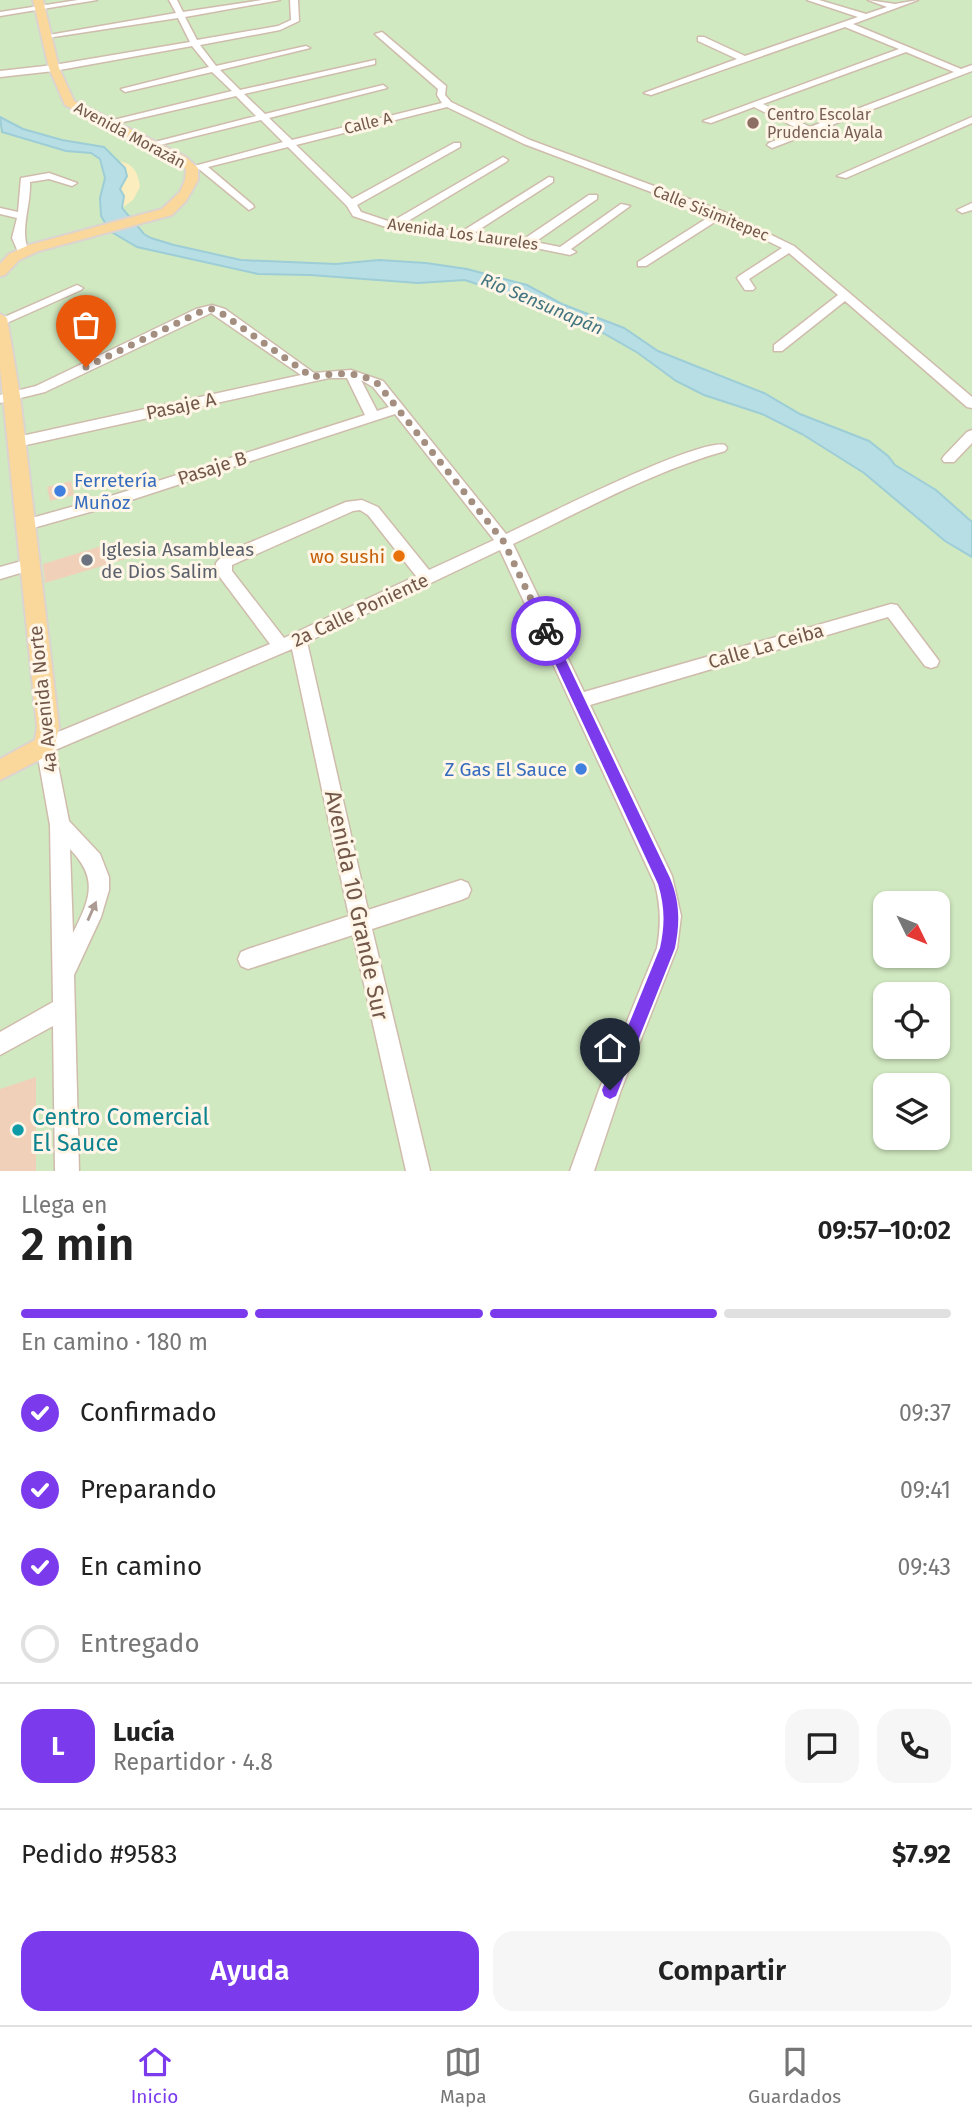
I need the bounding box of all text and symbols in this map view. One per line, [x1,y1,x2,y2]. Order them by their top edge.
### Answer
street label: Avenida Morazán [71,98,189,172]
place label: Centro Escolar Prudencia Ayala [767,105,883,142]
street label: Calle A [342,108,395,138]
marker: Centro Escolar Prudencia Ayala [745,115,761,131]
street label: Calle Sisimitepec [650,181,772,245]
street label: Avenida Los Laureles [387,214,539,254]
water label: Río Sensunapán [478,268,606,340]
pin [56,295,116,367]
icon: bag [67,306,105,344]
street label: Pasaje A [144,387,218,425]
street label: Pasaje B [175,446,249,490]
place label: Ferretería Muñoz [74,469,157,514]
marker: Ferretería Muñoz [52,483,68,499]
place label: Iglesia Asambleas de Dios Salim [101,538,254,583]
place label: wo sushi [310,545,385,568]
marker: wo sushi [391,548,407,564]
marker: Iglesia Asambleas de Dios Salim [79,552,95,568]
street label: 2a Calle Poniente [288,568,432,652]
courier [511,596,581,666]
icon: bike [527,612,565,650]
street label: Calle La Ceiba [706,619,826,673]
street label: 4a Avenida Norte [24,624,62,774]
place label: Z Gas El Sauce [445,758,567,781]
marker: Z Gas El Sauce [573,761,589,777]
street label: Avenida 10 Grande Sur [319,788,395,1022]
north arrow [873,891,950,968]
map controls [873,891,950,1150]
one-way arrow [87,901,98,922]
button: locate [873,982,950,1059]
pin [580,1018,640,1090]
icon: home [591,1029,629,1067]
button: layers [873,1073,950,1150]
place label: Centro Comercial El Sauce [32,1103,209,1157]
marker: Centro Comercial El Sauce [10,1122,26,1138]
text: Llega en [21,1191,107,1219]
text: 09:57–10:02 [817,1215,951,1246]
text: 2 min [21,1217,134,1272]
text: En camino · 180 m [21,1328,208,1356]
icon: check [21,1394,59,1432]
text: Confirmado [80,1397,217,1428]
text: 09:37 [899,1399,951,1427]
icon: check [21,1471,59,1509]
text: Preparando [80,1474,217,1505]
text: 09:41 [900,1476,951,1504]
icon: check [21,1548,59,1586]
text: En camino [80,1551,202,1582]
text: 09:43 [898,1553,951,1581]
text: Entregado [80,1628,200,1659]
button: chat [785,1709,859,1783]
button: phone [877,1709,951,1783]
text: Lucía [113,1717,175,1748]
text: L [51,1731,65,1762]
text: Repartidor · 4.8 [113,1748,273,1776]
text: Pedido #9583 [21,1839,177,1870]
text: $7.92 [892,1839,951,1870]
button: Ayuda [21,1931,479,2011]
button: Compartir [493,1931,951,2011]
tab: Inicio [131,2043,178,2108]
tab: Mapa [440,2043,487,2108]
tab: Guardados [748,2043,841,2108]

